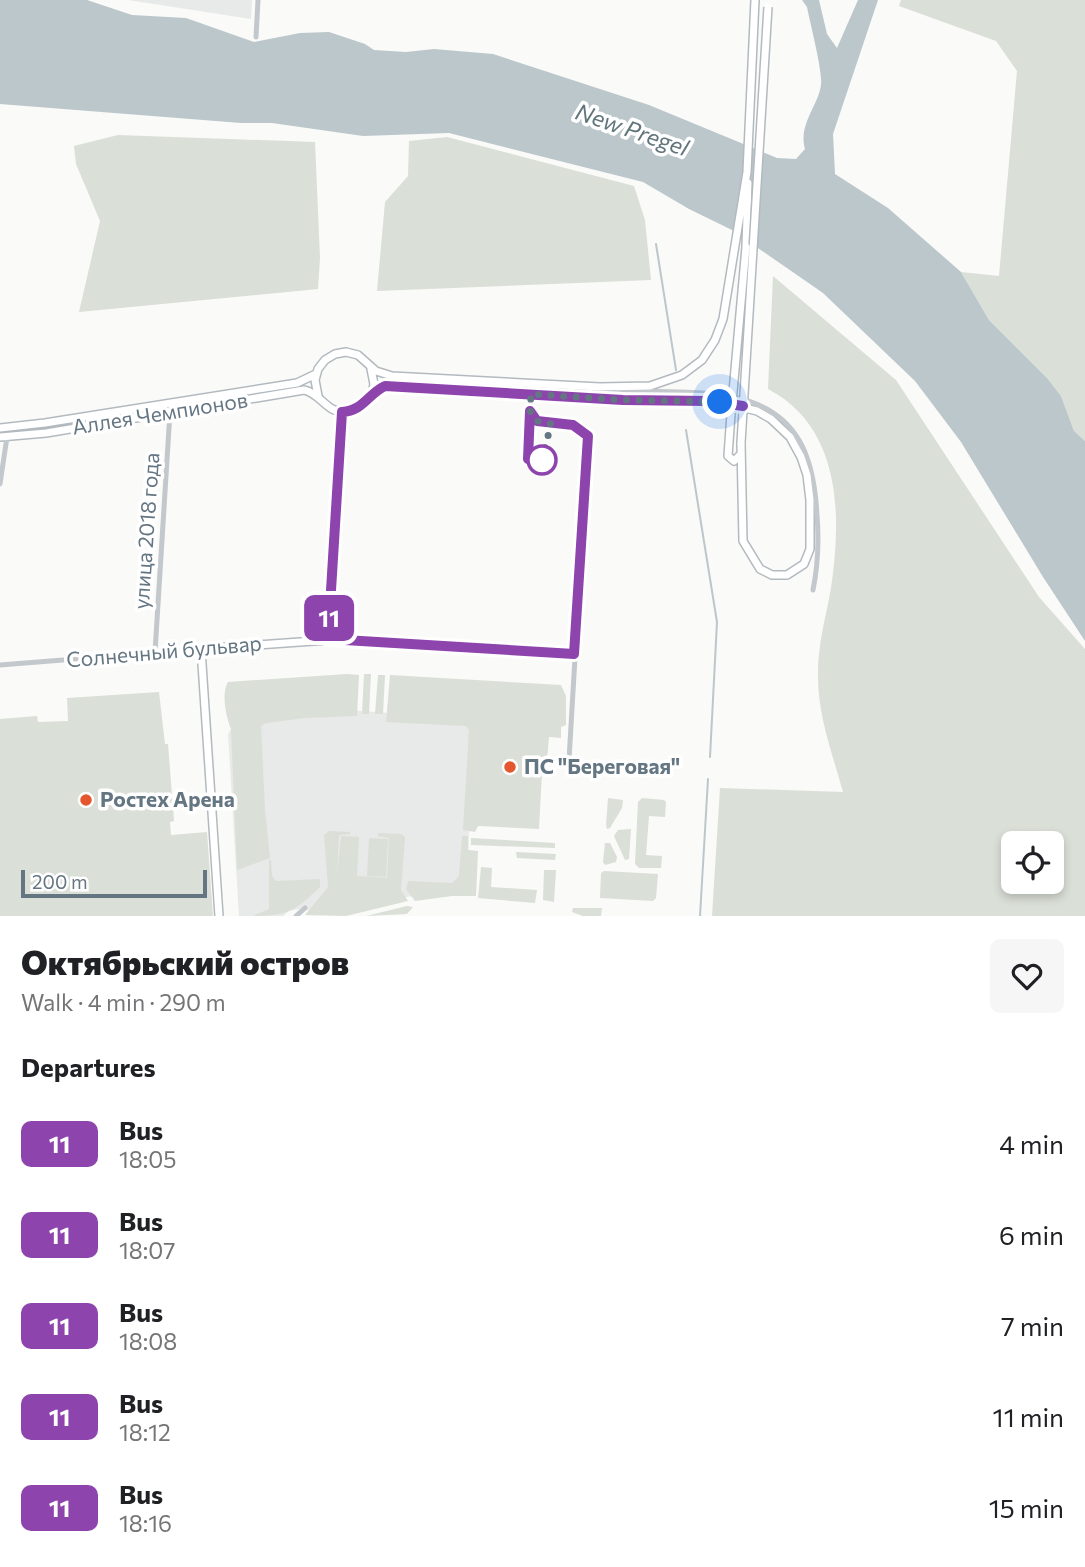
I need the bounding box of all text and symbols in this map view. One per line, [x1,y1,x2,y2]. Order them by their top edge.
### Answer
water label: New Pregel [572,97,694,162]
your location [702,384,737,419]
street label: Аллея Чемпионов [70,386,249,439]
unlabelled marker [527,445,557,475]
street label: улица 2018 года [128,452,163,610]
line badge: 11 [298,595,360,641]
text: 11 [318,603,340,632]
street label: Солнечный бульвар [65,630,263,672]
place label: ПС "Береговая" [524,753,680,778]
marker: ПС "Береговая" [502,759,518,775]
place label: Ростех Арена [100,786,235,811]
marker: Ростех Арена [78,792,94,808]
map controls [1001,831,1064,894]
button: locate [1001,831,1064,894]
scale bar [21,867,206,899]
text: 200 m [32,870,88,893]
button: heart [990,939,1064,1013]
text: Октябрьский остров [21,941,349,982]
text: Walk · 4 min · 290 m [21,988,226,1016]
text: Departures [21,1051,156,1082]
text: Bus [119,1114,163,1145]
text: 4 min [999,1128,1064,1159]
text: 11 [49,1129,70,1158]
text: 18:05 [119,1145,176,1173]
text: Bus [119,1205,163,1236]
text: 6 min [999,1219,1064,1250]
text: 11 [49,1220,70,1249]
text: 18:07 [119,1236,175,1264]
text: Bus [119,1296,163,1327]
text: 7 min [1001,1310,1064,1341]
text: 11 [49,1311,70,1340]
text: 18:08 [119,1327,177,1355]
text: Bus [119,1387,163,1418]
text: 11 min [993,1401,1064,1432]
text: 11 [49,1402,70,1431]
text: 18:12 [119,1418,171,1446]
text: Bus [119,1478,163,1509]
text: 15 min [989,1492,1064,1523]
text: 11 [49,1493,70,1522]
text: 18:16 [119,1509,172,1537]

